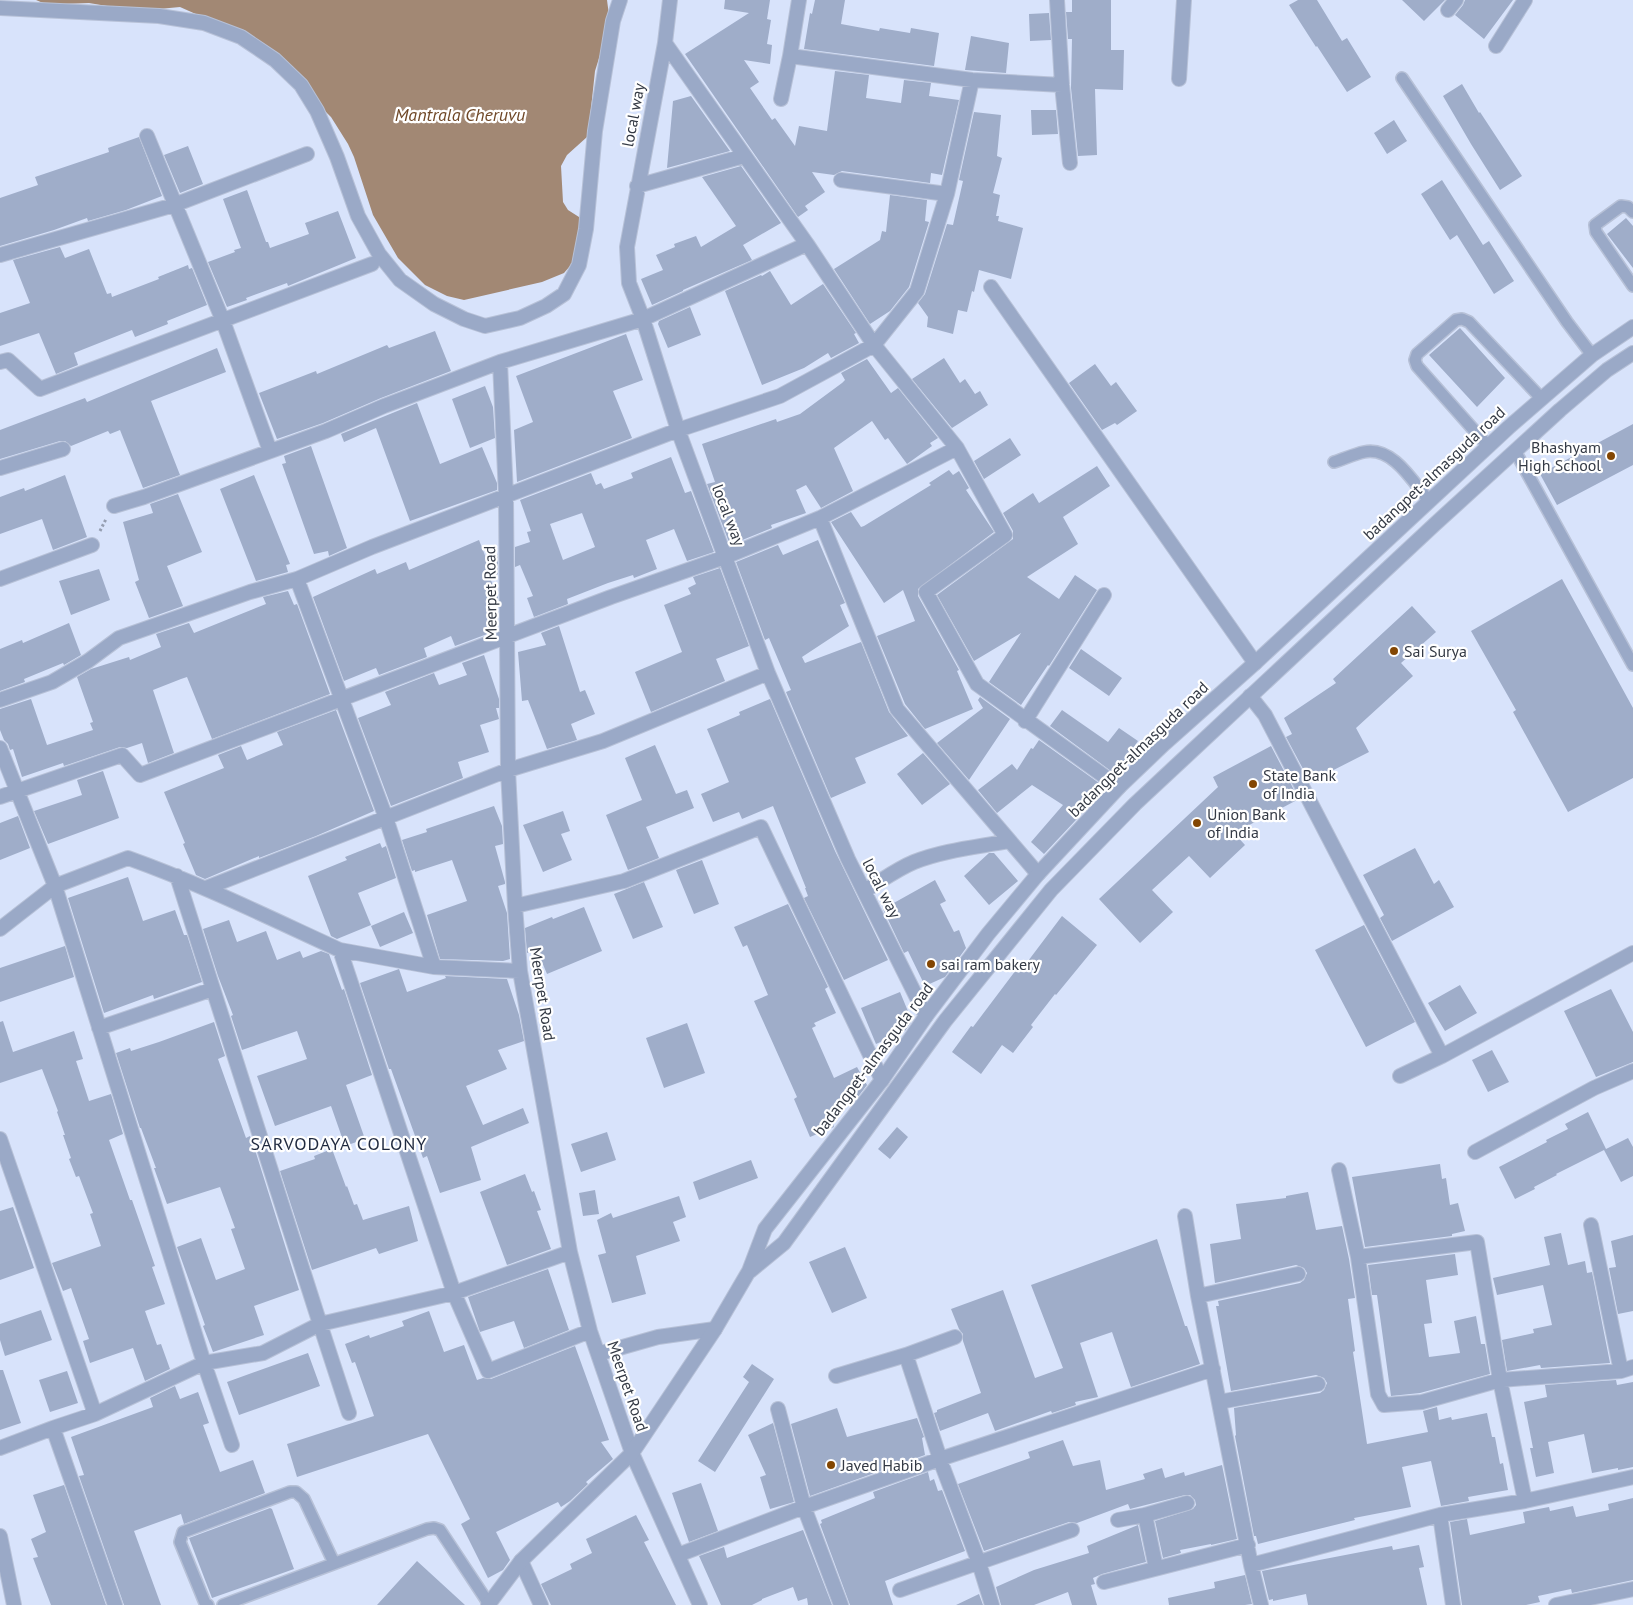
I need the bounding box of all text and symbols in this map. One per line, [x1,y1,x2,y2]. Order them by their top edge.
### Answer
street label: local way [617,81,649,149]
water label: Mantrala Cheruvu [395,103,525,126]
street label: badangpet-almasguda road [1359,402,1509,544]
place label: Bhashyam High School [1518,437,1601,475]
marker: Bhashyam High School [1605,450,1617,462]
street label: local way [708,481,750,549]
street label: Meerpet Road [479,546,501,640]
place label: Sai Surya [1404,641,1467,661]
marker: Sai Surya [1388,645,1400,657]
street label: badangpet-almasguda road [1064,677,1212,821]
place label: State Bank of India [1263,765,1337,803]
marker: State Bank of India [1247,778,1259,790]
place label: Union Bank of India [1207,804,1286,842]
marker: Union Bank of India [1191,817,1203,829]
street label: local way [858,855,906,922]
street label: Meerpet Road [526,946,560,1042]
place label: sai ram bakery [941,954,1040,974]
marker: sai ram bakery [925,958,937,970]
street label: badangpet-almasguda road [809,978,937,1140]
district label: SARVODAYA COLONY [251,1132,427,1155]
street label: Meerpet Road [603,1338,653,1434]
place label: Javed Habib [840,1455,922,1475]
marker: Javed Habib [825,1459,837,1471]

